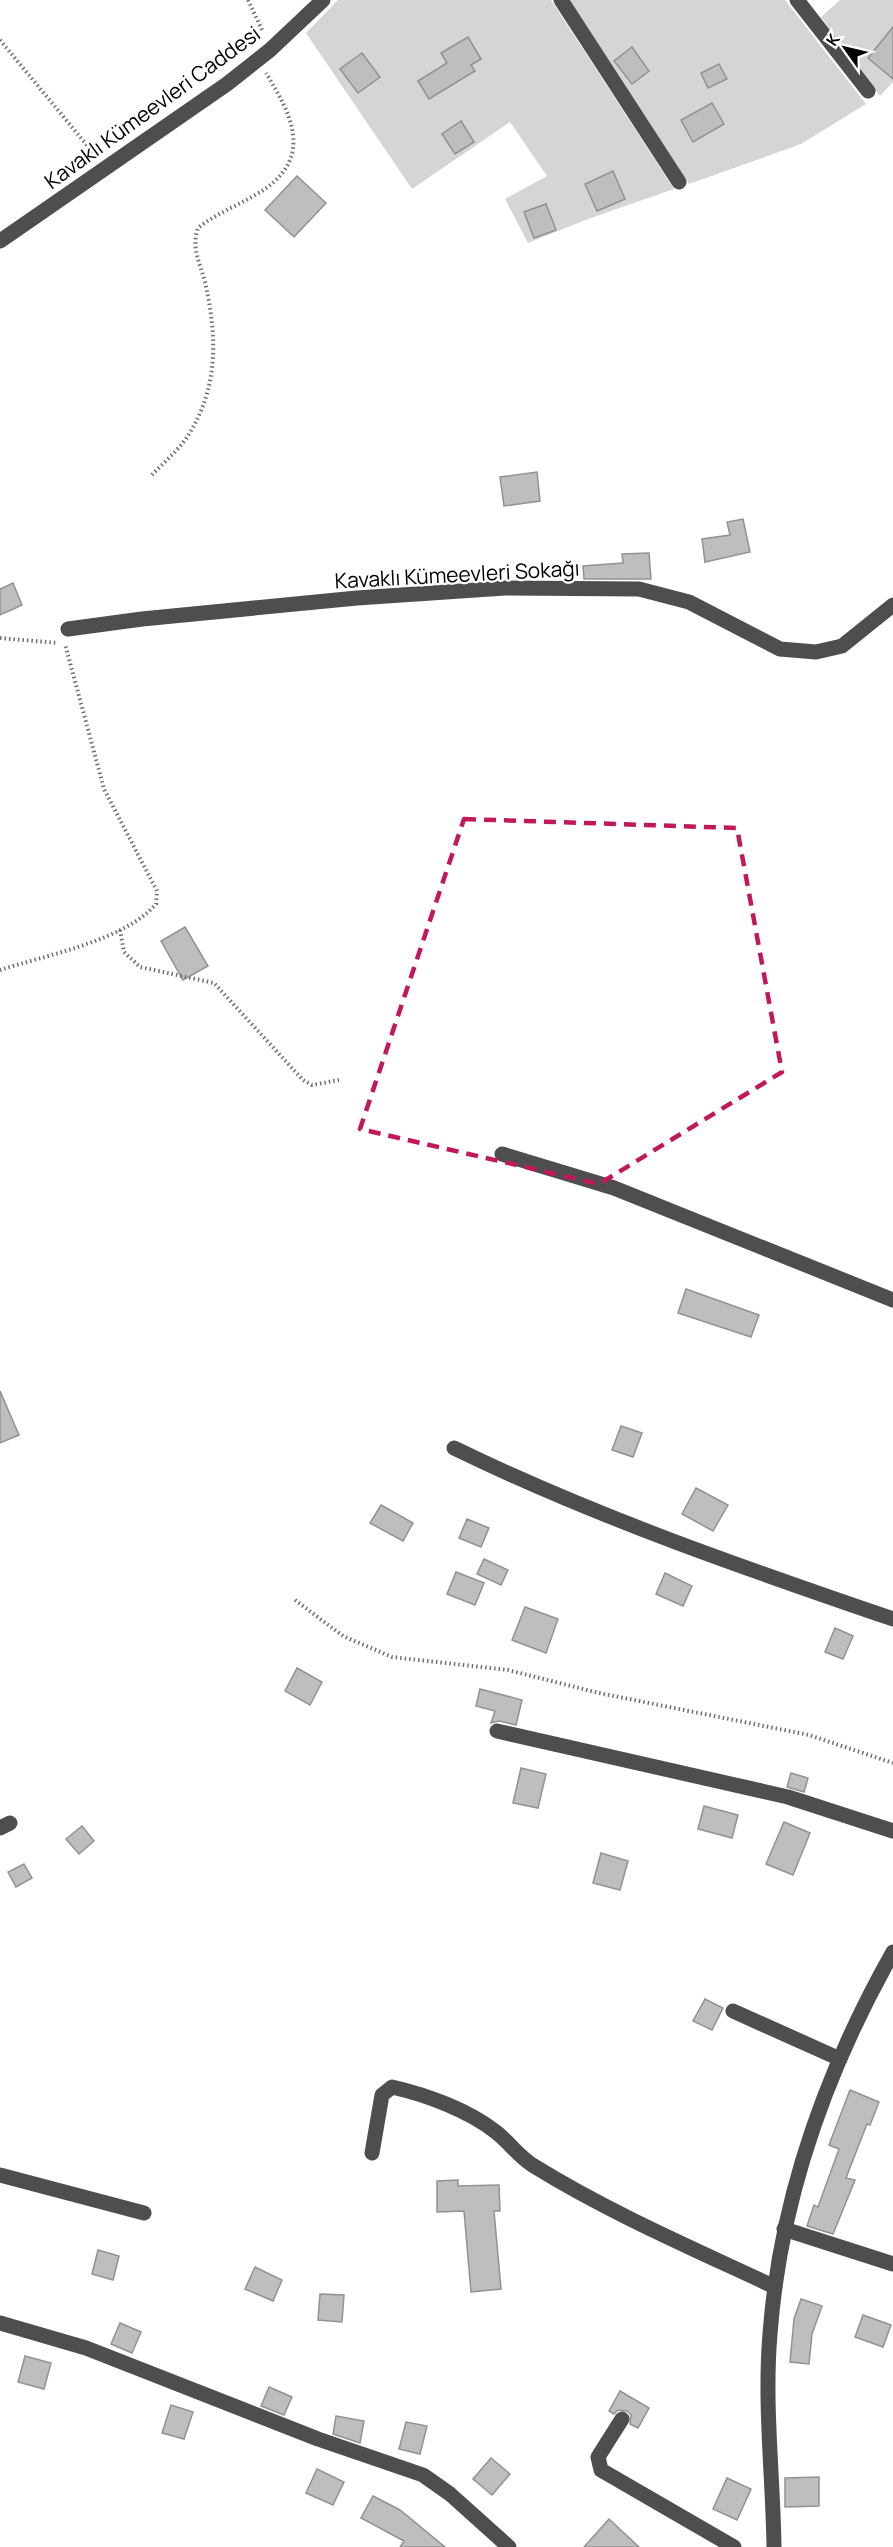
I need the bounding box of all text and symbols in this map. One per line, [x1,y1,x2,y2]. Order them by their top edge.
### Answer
north arrow [815,18,875,78]
street label: Kavaklı Kümeevleri Caddesi [39,19,265,195]
text: K [821,29,845,50]
street label: Kavaklı Kümeevleri Sokağı [334,554,580,594]

